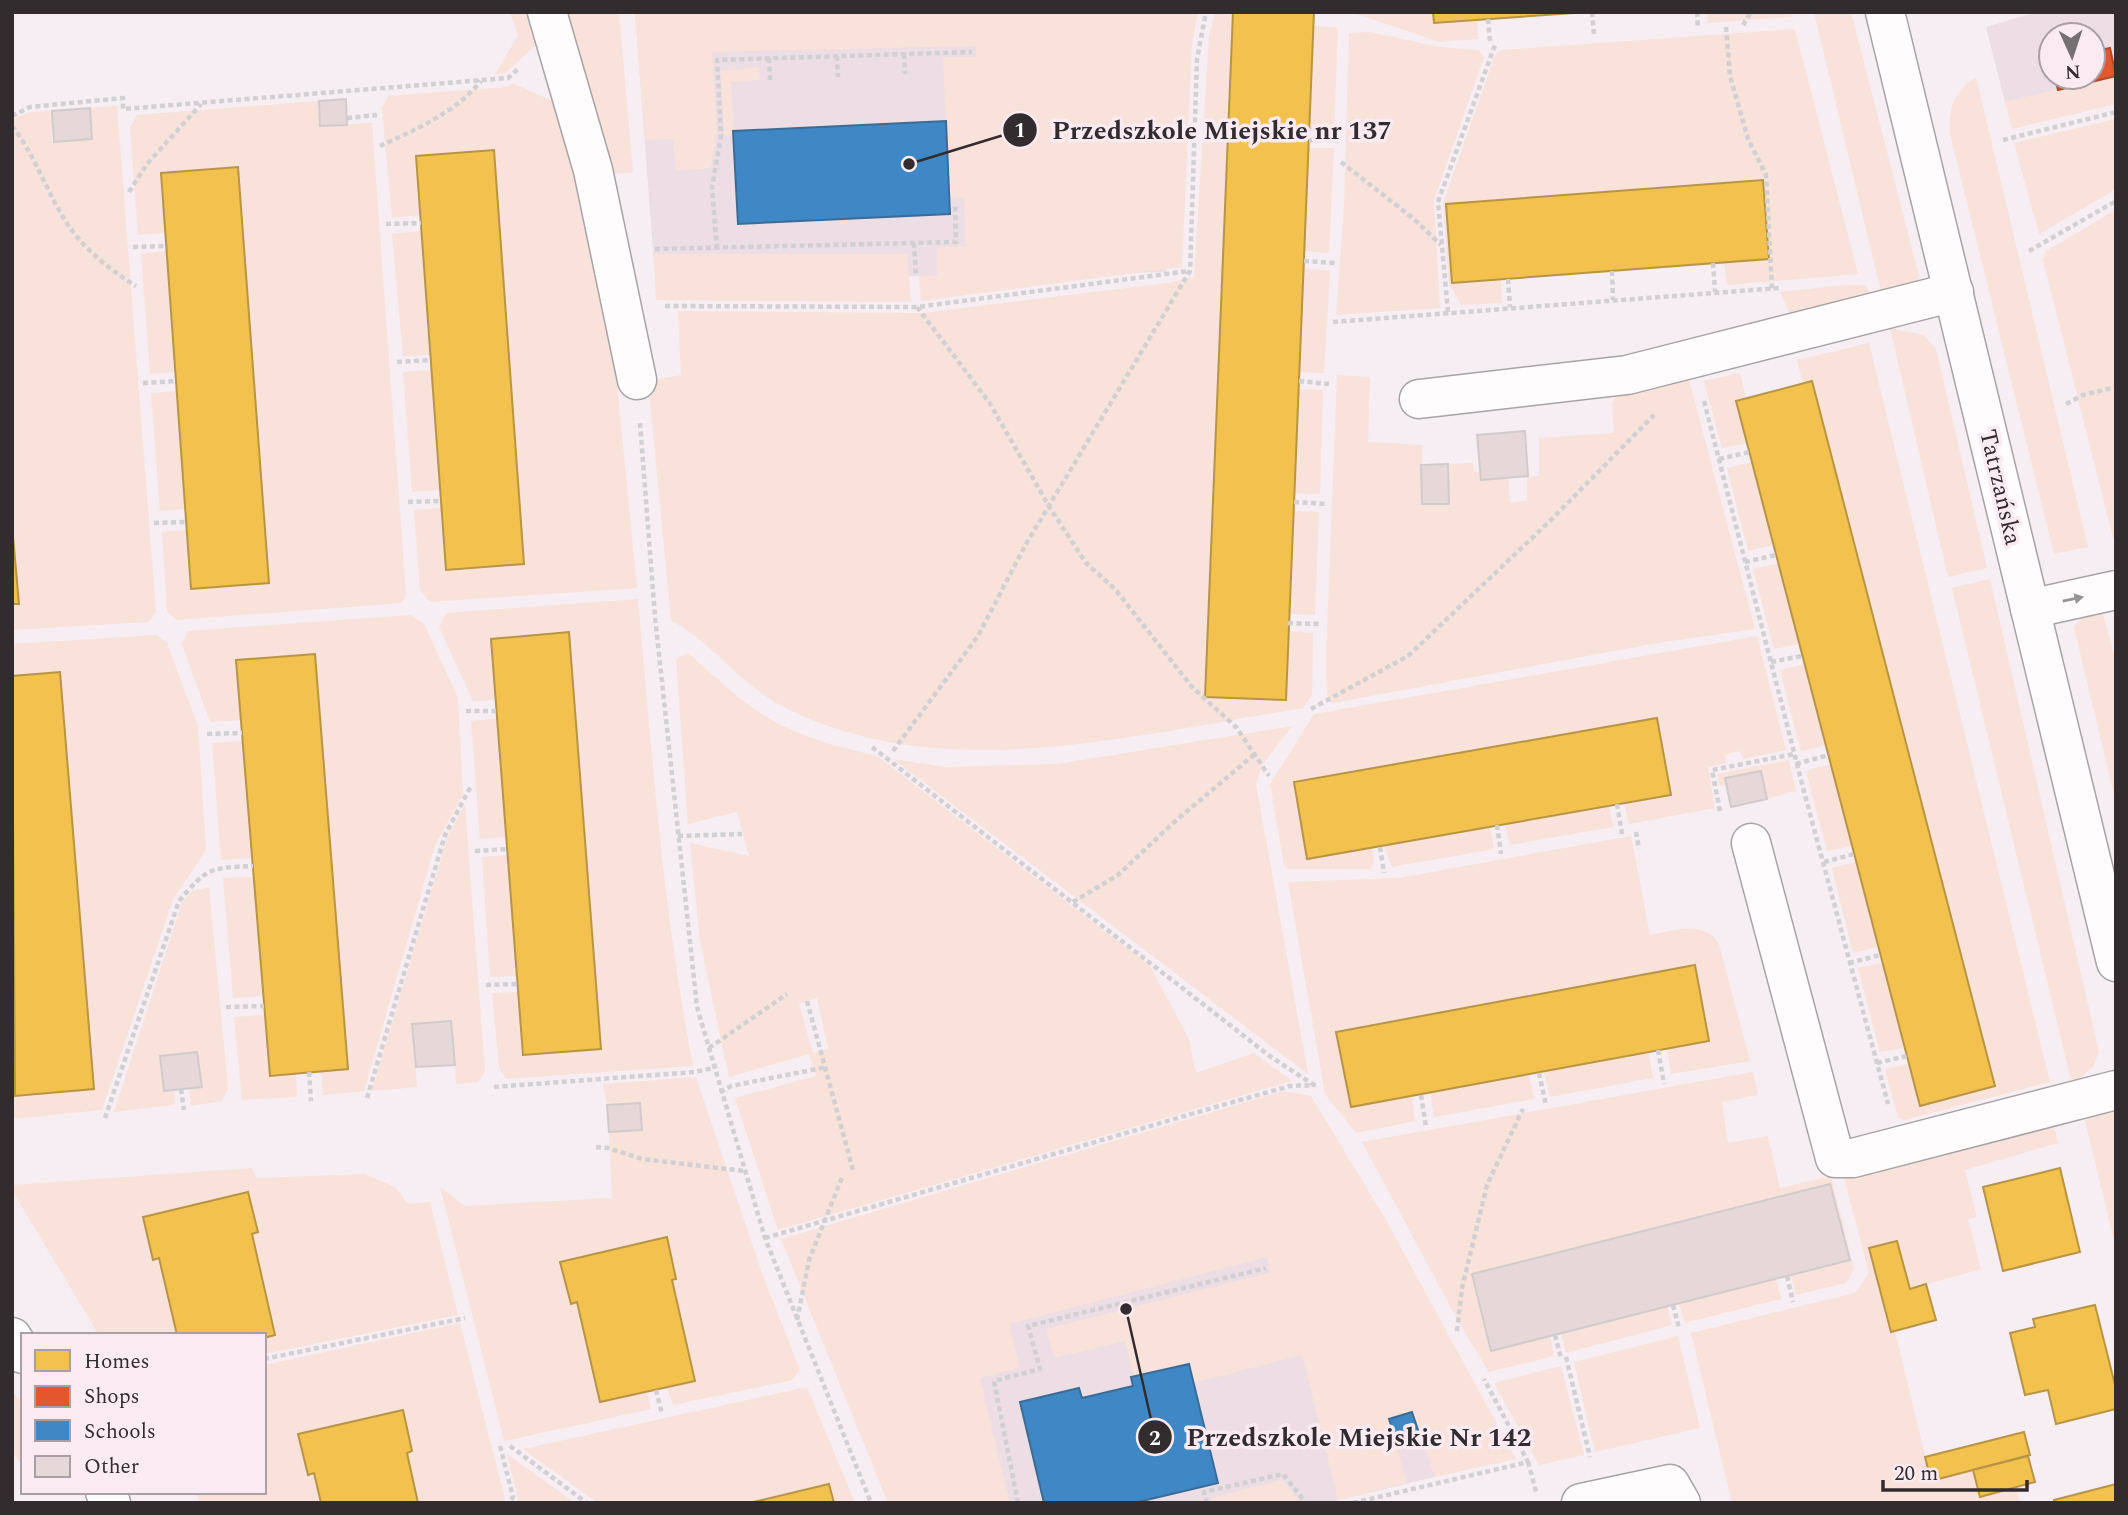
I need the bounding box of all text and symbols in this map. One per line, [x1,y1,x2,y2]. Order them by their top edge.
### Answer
north arrow [2037,21,2107,91]
text: N [2064,57,2081,86]
callout: Przedszkole Miejskie nr 137 [1003,107,1406,154]
text: Przedszkole Miejskie nr 137 [1052,111,1392,151]
text: 1 [1014,115,1026,147]
street label: Tatrzańska [1969,426,2031,549]
one-way arrow [2062,594,2084,605]
legend [21,1333,266,1494]
text: Homes [84,1346,150,1378]
text: Shops [84,1381,140,1413]
callout: Przedszkole Miejskie Nr 142 [1138,1414,1546,1461]
text: Schools [84,1416,156,1448]
text: Przedszkole Miejskie Nr 142 [1187,1418,1531,1458]
text: 2 [1149,1423,1161,1455]
scale bar [1883,1448,2026,1492]
text: Other [84,1451,139,1483]
text: 20 m [1894,1458,1938,1490]

